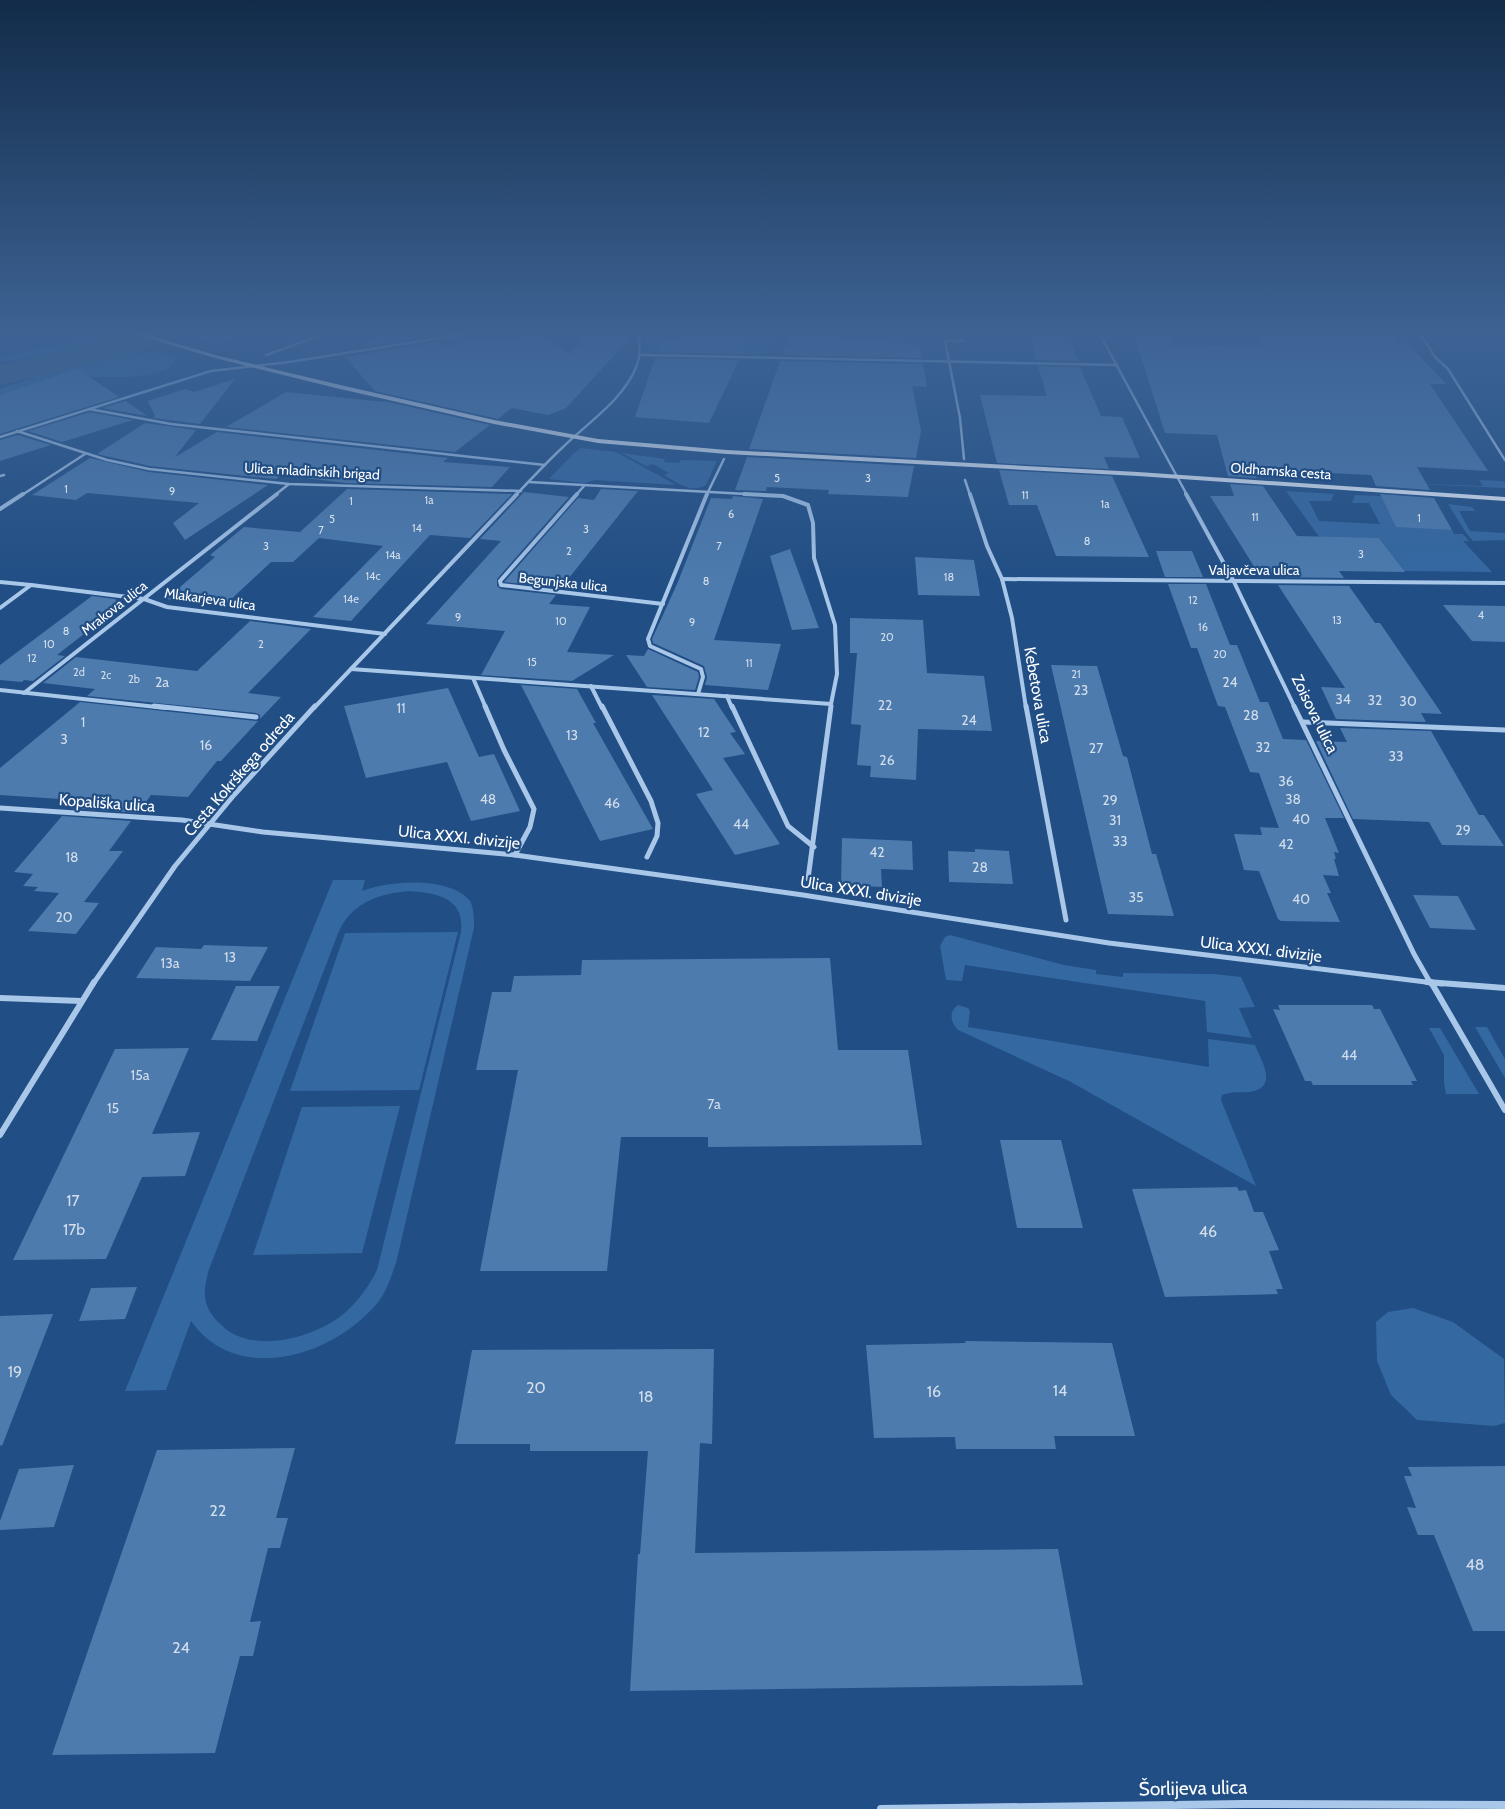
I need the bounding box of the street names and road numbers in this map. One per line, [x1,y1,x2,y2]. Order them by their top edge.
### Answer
street label: Ulica mladinskih brigad [244,458,380,484]
street label: Oldhamska cesta [1230,459,1332,484]
street label: Valjavčeva ulica [1208,561,1300,579]
street label: Begunjska ulica [518,568,609,596]
street label: Mrakova ulica [77,576,151,639]
street label: Mlakarjeva ulica [163,584,257,614]
street label: Kebetova ulica [1020,645,1056,745]
street label: Zoisova ulica [1288,671,1342,757]
street label: Cesta Kokrškega odreda [180,708,298,840]
street label: Kopališka ulica [58,790,156,816]
street label: Ulica XXXI. divizije [397,821,521,853]
street label: Ulica XXXI. divizije [799,872,923,910]
street label: Ulica XXXI. divizije [1199,932,1323,966]
street label: Šorlijeva ulica [1138,1775,1247,1800]

